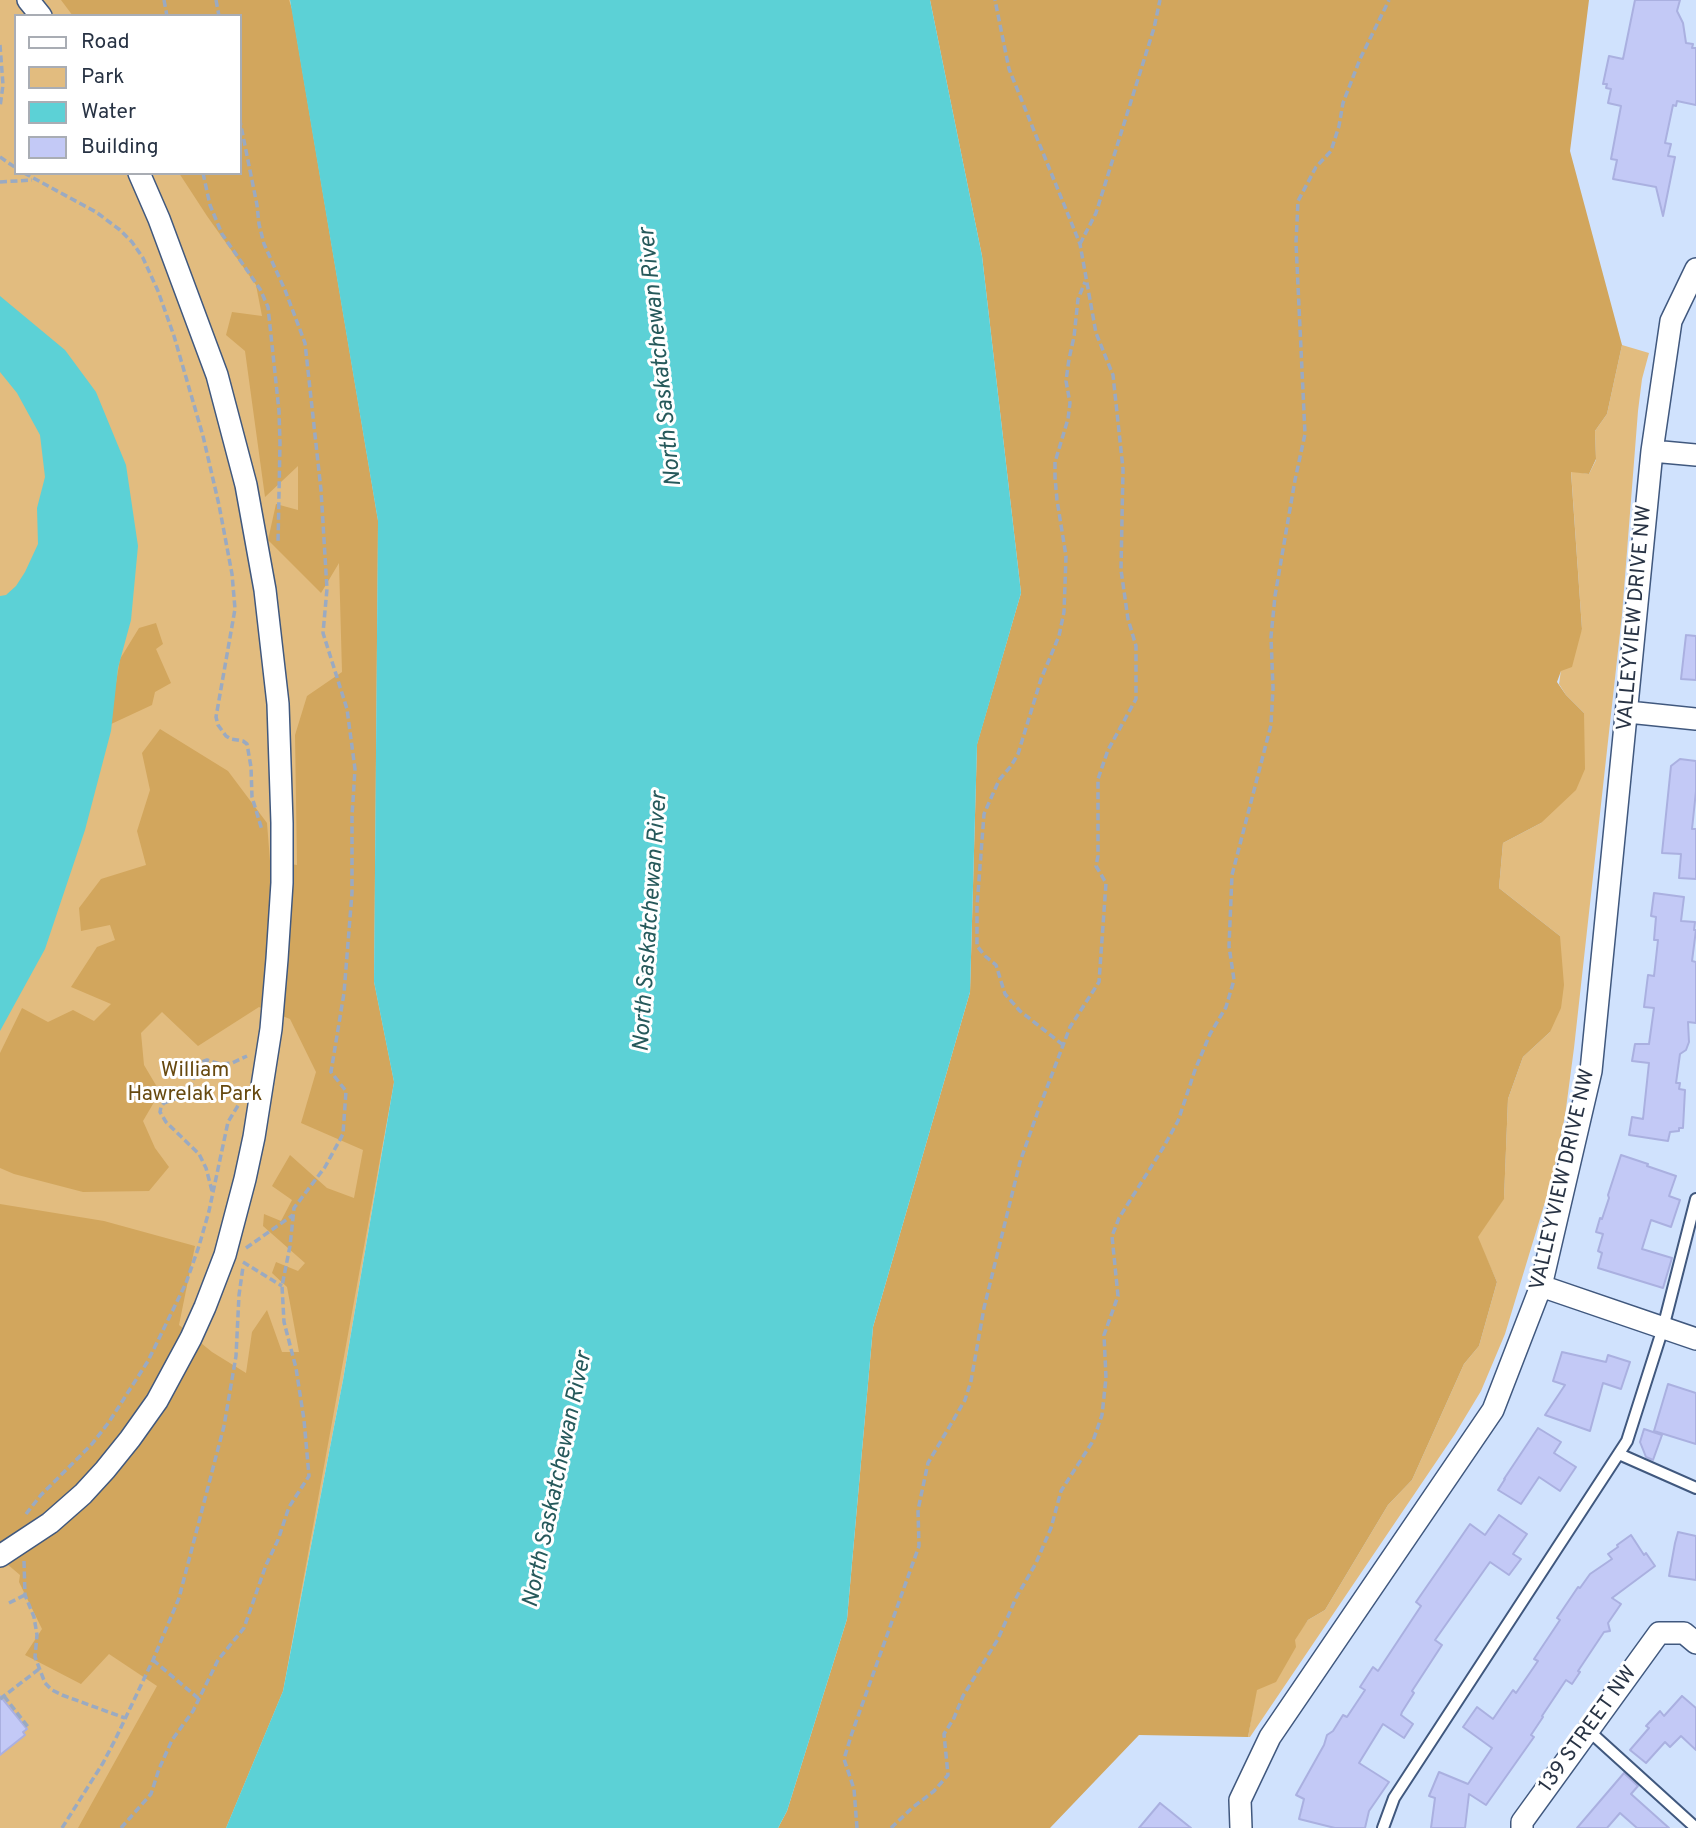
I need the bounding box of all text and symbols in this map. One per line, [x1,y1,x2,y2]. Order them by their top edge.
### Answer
legend [14,14,242,175]
text: Road [81,29,130,56]
text: Park [81,64,124,91]
text: Water [81,99,136,126]
text: Building [81,134,159,161]
water label: North Saskatchewan River [635,226,689,488]
street label: VALLEYVIEW DRIVE NW [1614,504,1658,732]
water label: North Saskatchewan River [629,791,675,1053]
park label: William Hawrelak Park [128,1059,262,1109]
street label: VALLEYVIEW DRIVE NW [1526,1067,1602,1293]
water label: North Saskatchewan River [518,1350,600,1610]
street label: 139 STREET NW [1535,1662,1643,1798]

